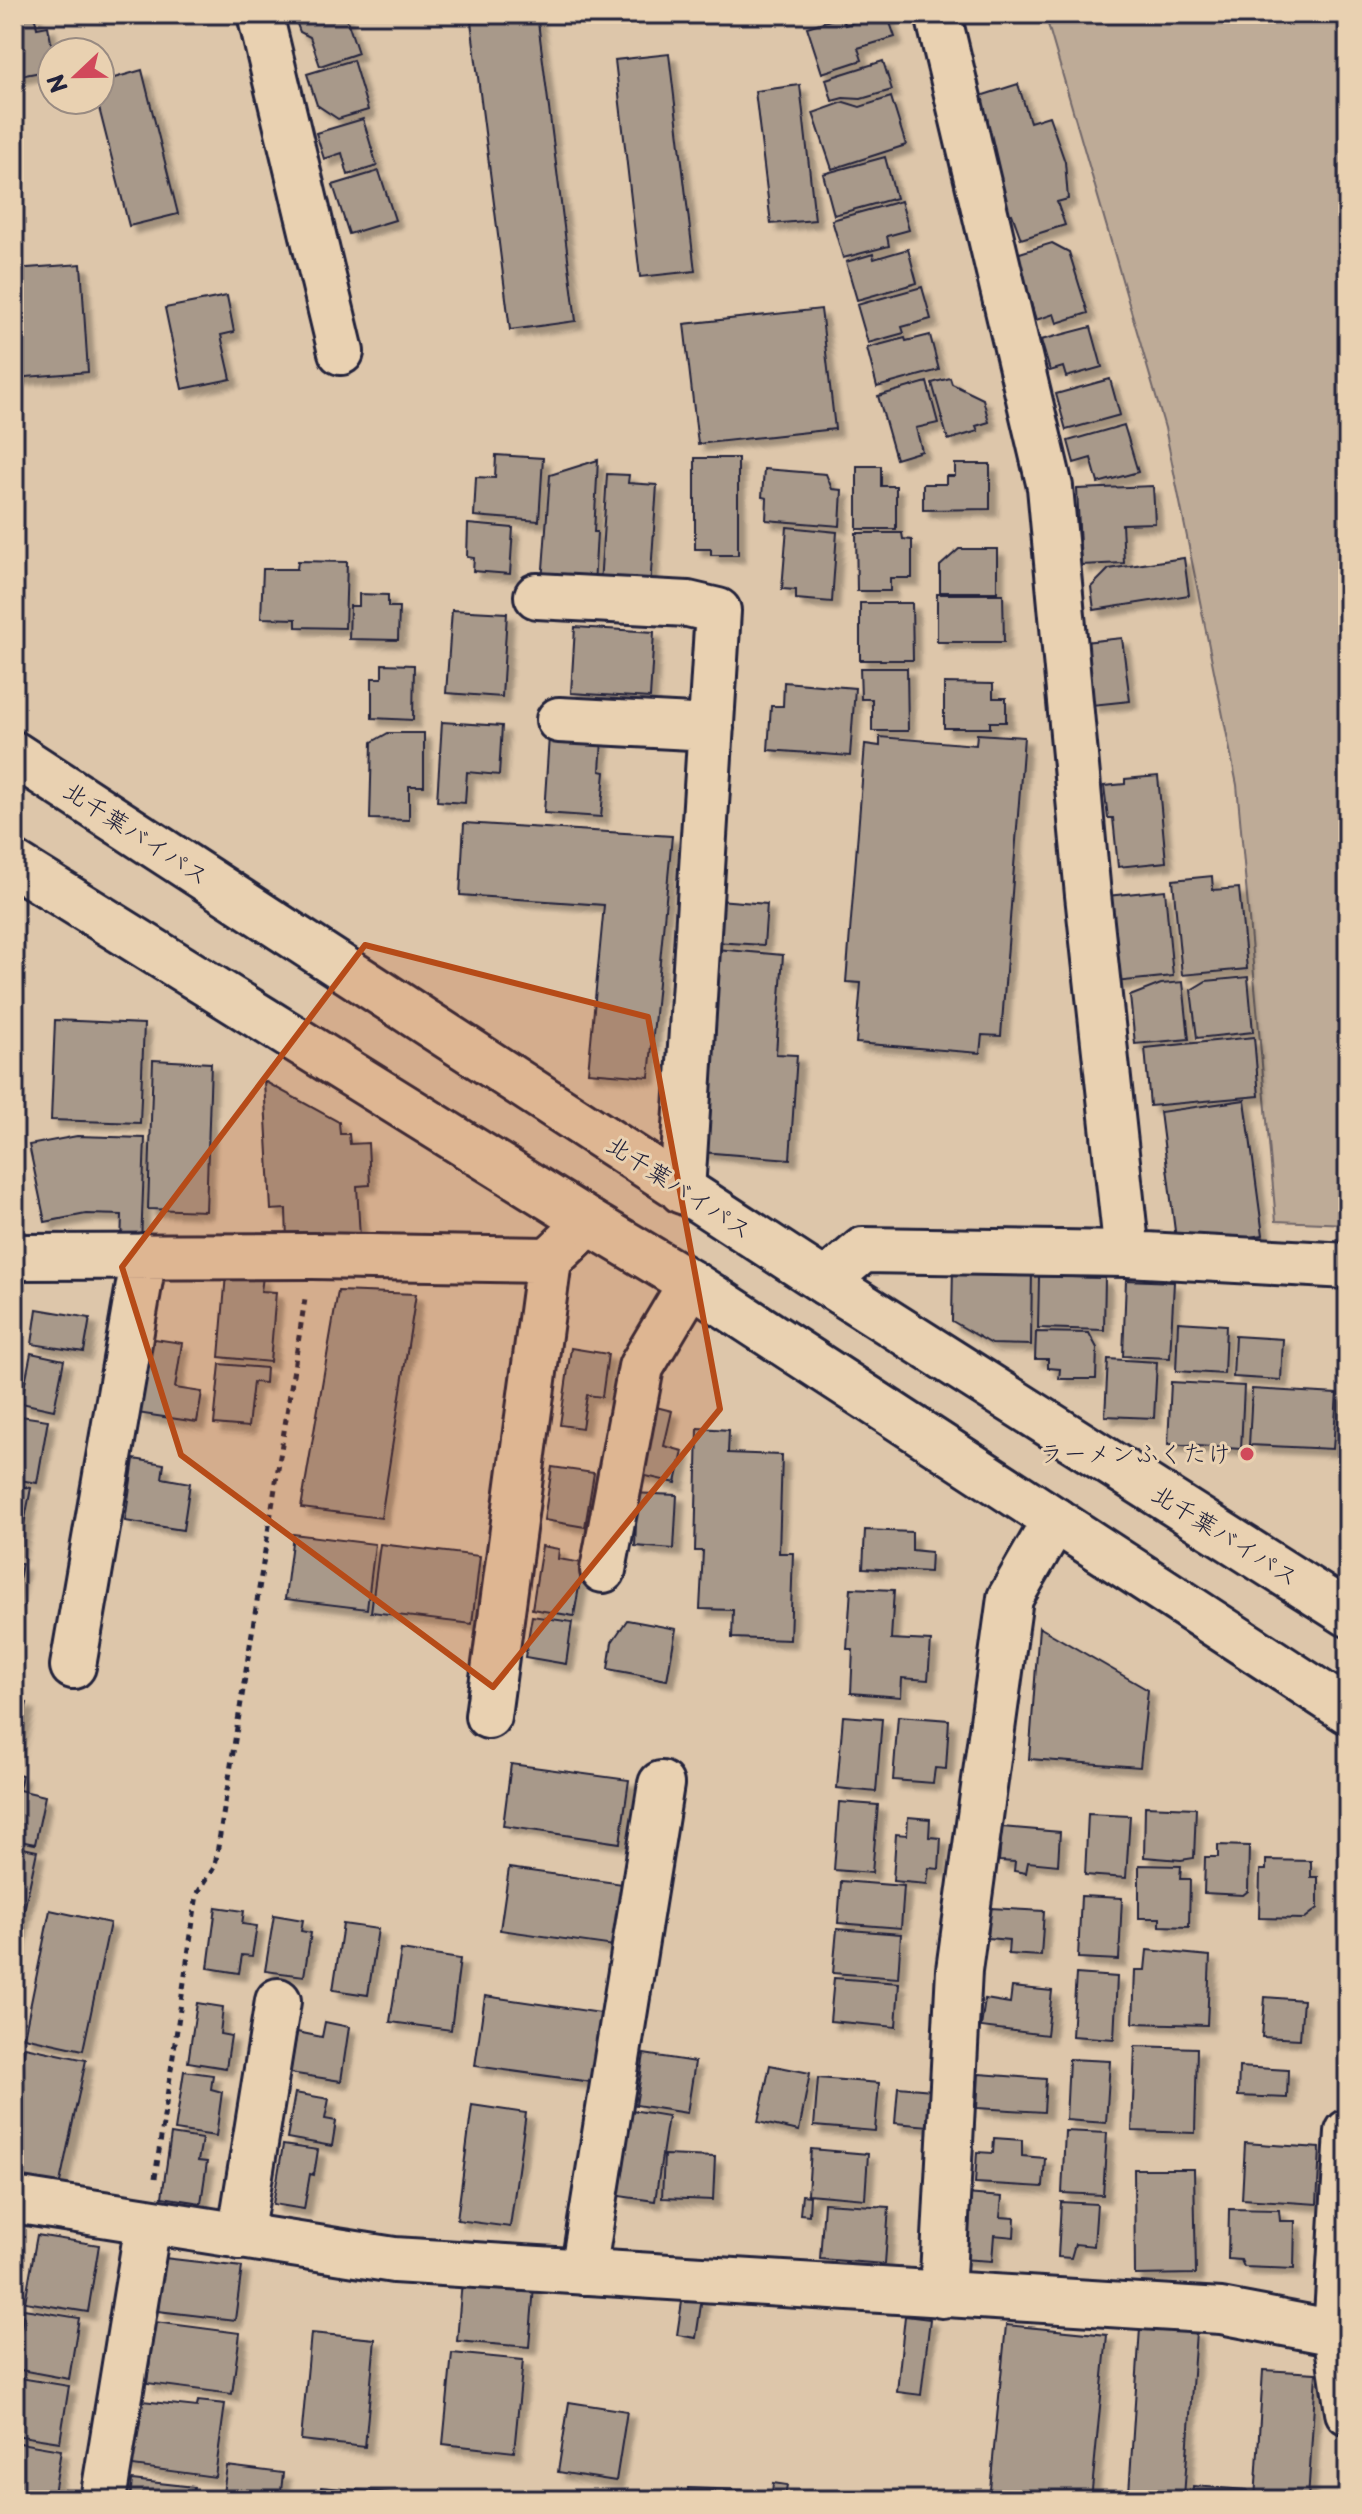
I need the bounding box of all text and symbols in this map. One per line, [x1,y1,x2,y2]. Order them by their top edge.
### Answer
north arrow [36,36,116,116]
text: N [38,70,75,98]
street label: 北千葉バイパス [57,772,217,893]
street label: 北千葉バイパス [600,1126,760,1247]
place label: ラーメンふくたけ [1039,1434,1231,1470]
marker: ラーメンふくたけ [1238,1445,1256,1463]
street label: 北千葉バイパス [1145,1475,1307,1594]

